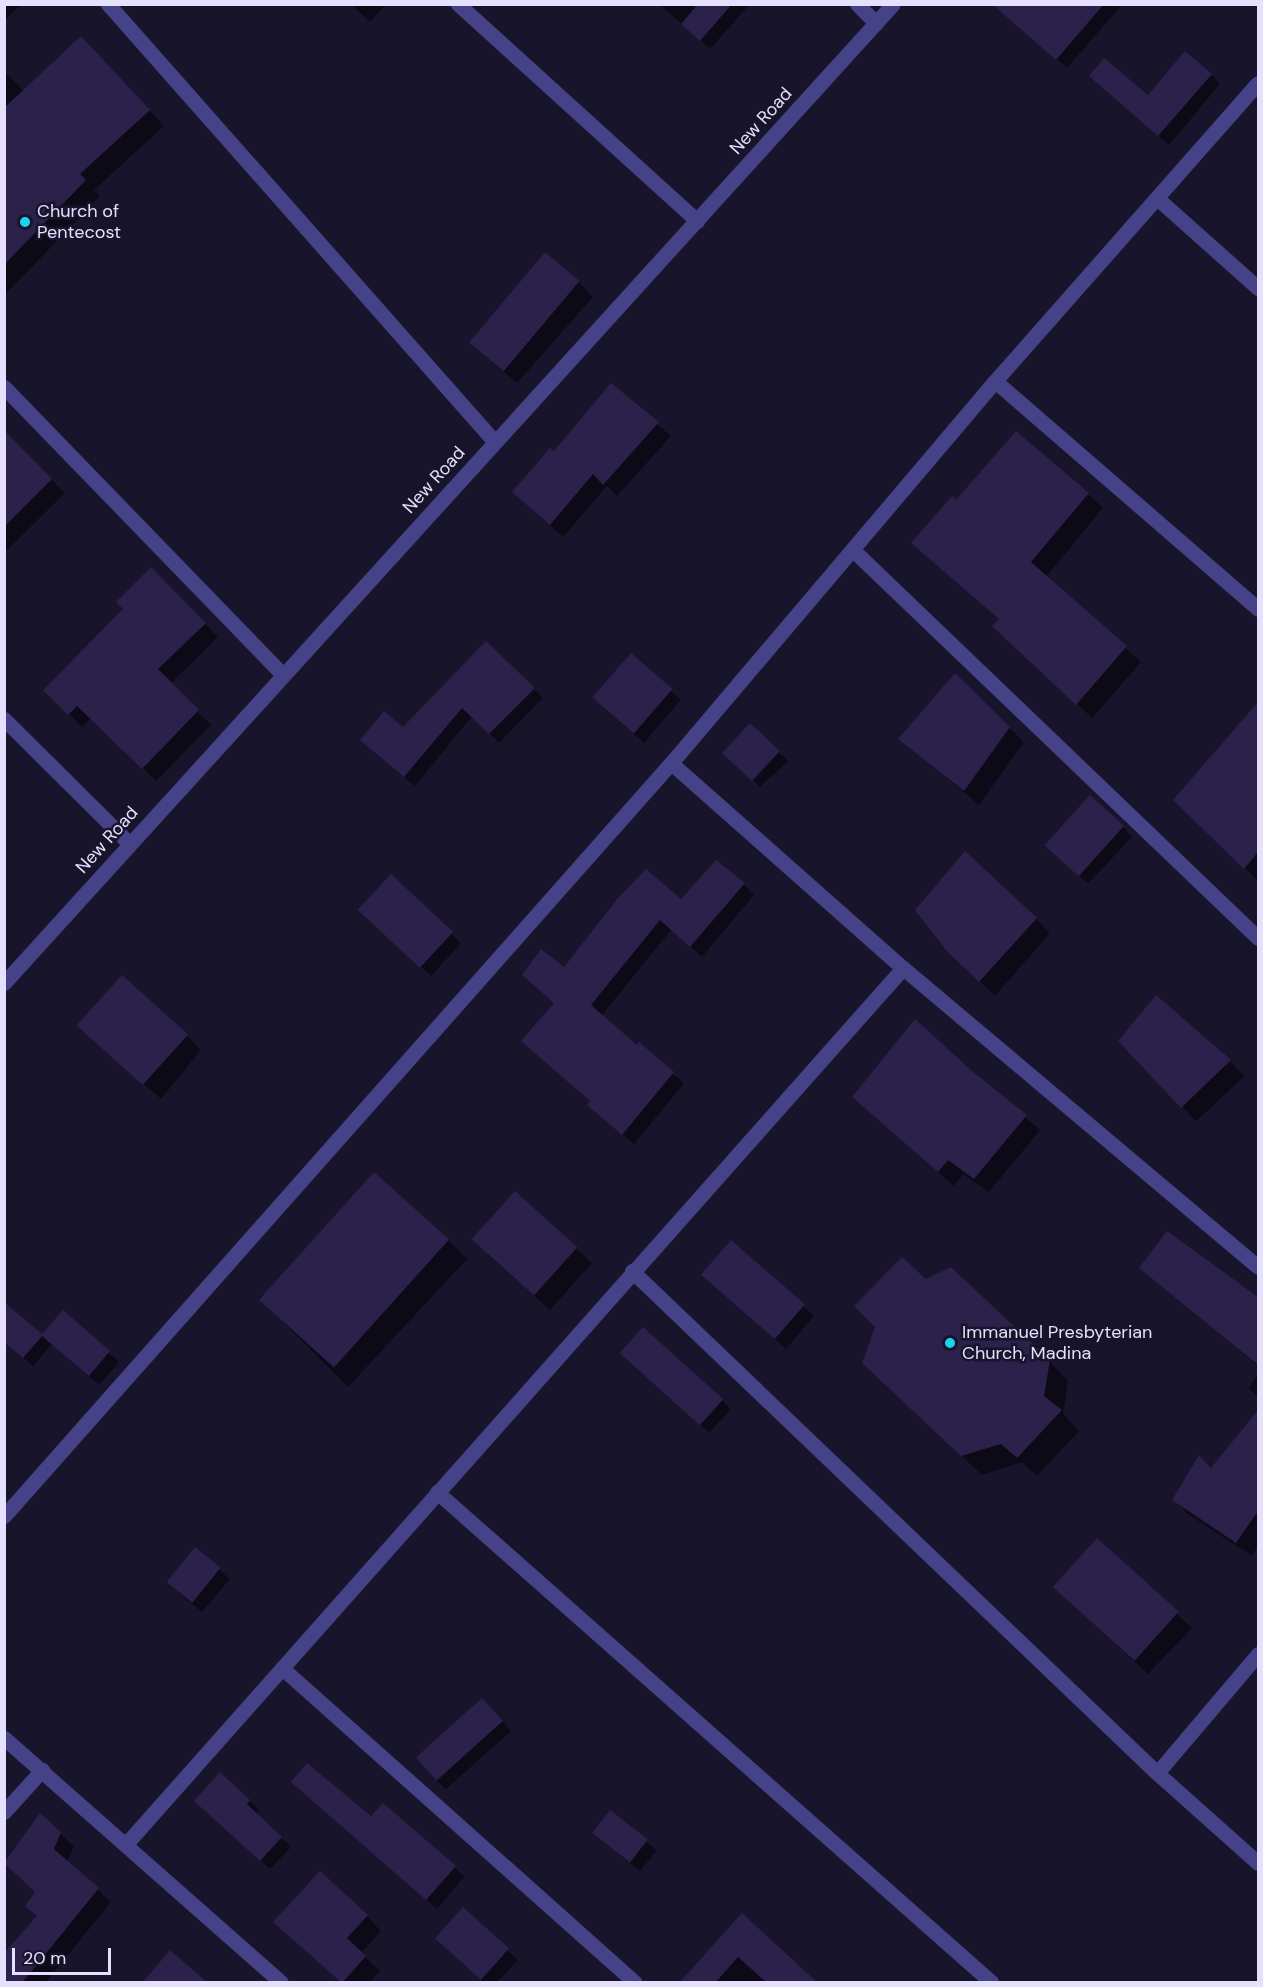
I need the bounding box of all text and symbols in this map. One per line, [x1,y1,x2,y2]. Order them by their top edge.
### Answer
street label: New Road [725,83,797,159]
place label: Church of Pentecost [37,201,121,244]
marker: Church of Pentecost [18,215,32,229]
street label: New Road [398,442,470,518]
street label: New Road [71,802,143,878]
place label: Immanuel Presbyterian Church, Madina [962,1322,1152,1364]
marker: Immanuel Presbyterian Church, Madina [943,1336,957,1350]
scale bar [15,1936,114,1974]
text: 20 m [23,1946,66,1970]

